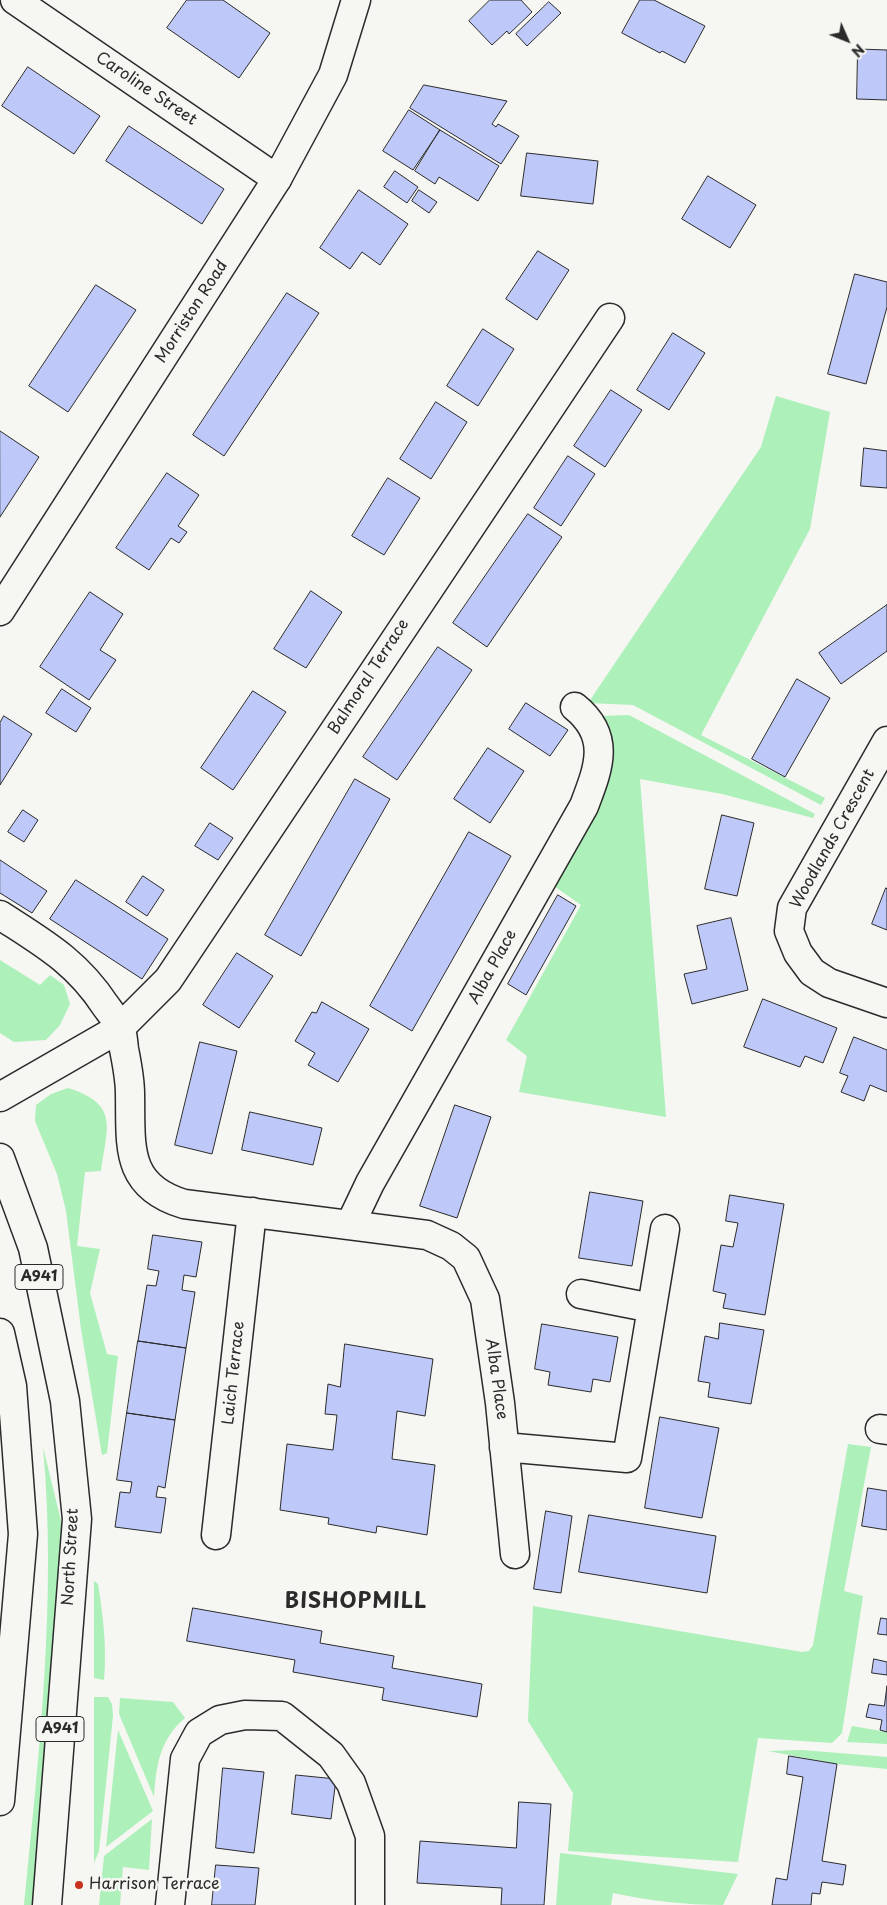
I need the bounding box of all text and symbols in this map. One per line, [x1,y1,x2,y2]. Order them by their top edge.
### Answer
north arrow [822,15,872,65]
text: N [847,39,870,62]
street label: Caroline Street [92,48,200,130]
street label: Morriston Road [152,257,232,367]
street label: Balmoral Terrace [325,616,413,738]
street label: Woodlands Crescent [787,766,879,912]
street label: Alba Place [465,926,521,1008]
road number: A941 [15,1264,63,1290]
street label: Laich Terrace [219,1320,249,1426]
street label: Alba Place [481,1337,511,1421]
street label: North Street [59,1508,83,1606]
district label: BISHOPMILL [284,1589,428,1615]
road number: A941 [36,1716,84,1742]
place label: Harrison Terrace [89,1875,220,1895]
marker: Harrison Terrace [73,1879,85,1891]

